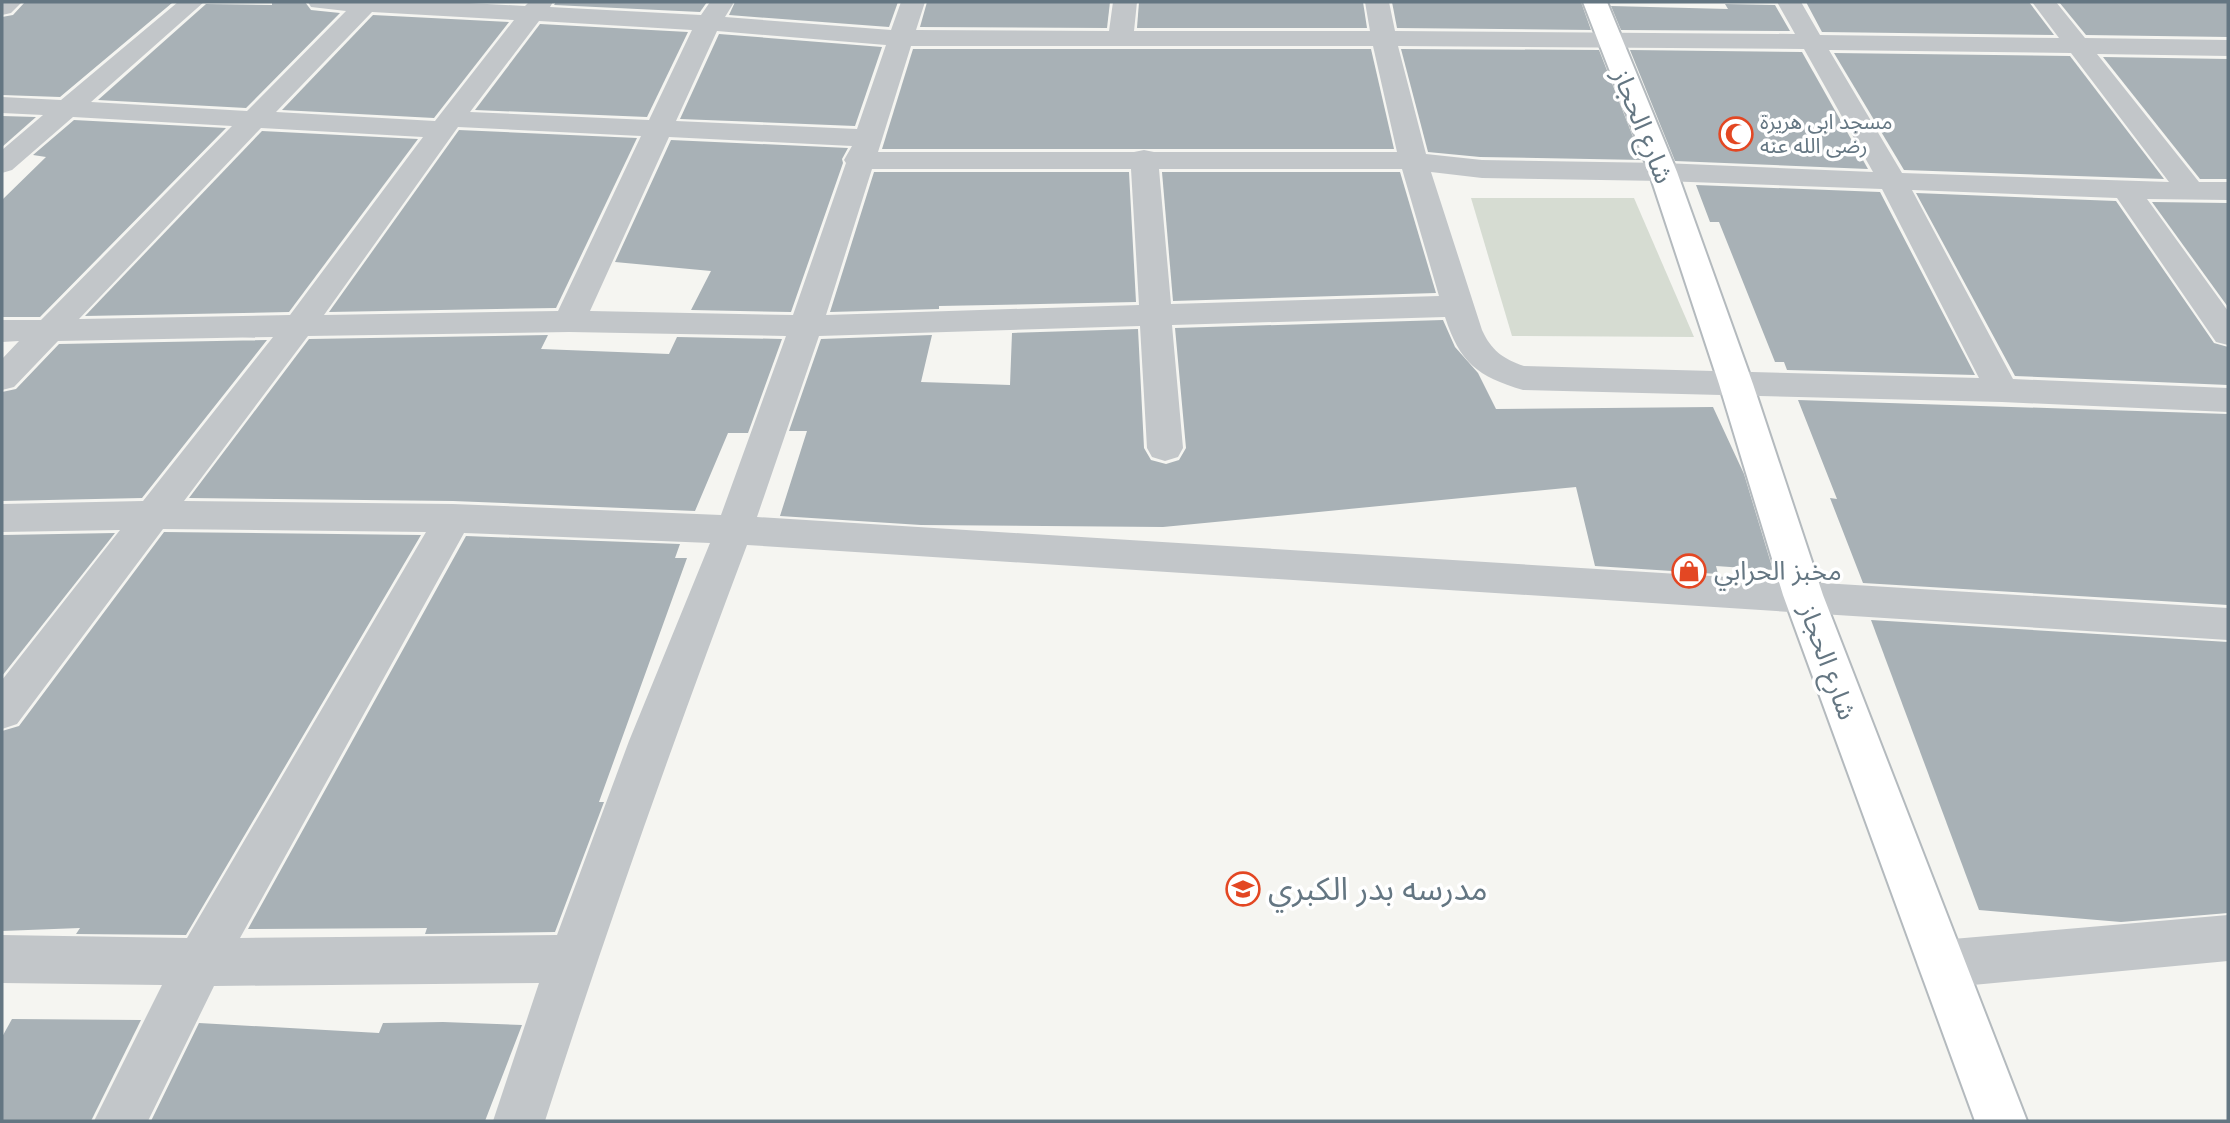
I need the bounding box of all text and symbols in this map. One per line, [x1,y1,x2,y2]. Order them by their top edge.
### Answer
street label: شارع الحجاز [1602,63,1681,189]
place label: مسجد ابي هريرة رضى الله عنه [1760,108,1893,158]
mosque icon: مسجد ابي هريرة رضى الله عنه [1717,115,1755,153]
shop icon: مخبز الحرابي [1670,552,1708,590]
place label: مخبز الحرابي [1714,554,1842,591]
street label: شارع الحجاز [1789,599,1865,725]
place label: مدرسه بدر الكبري [1268,868,1488,913]
school or university icon: مدرسه بدر الكبري [1224,870,1262,908]

